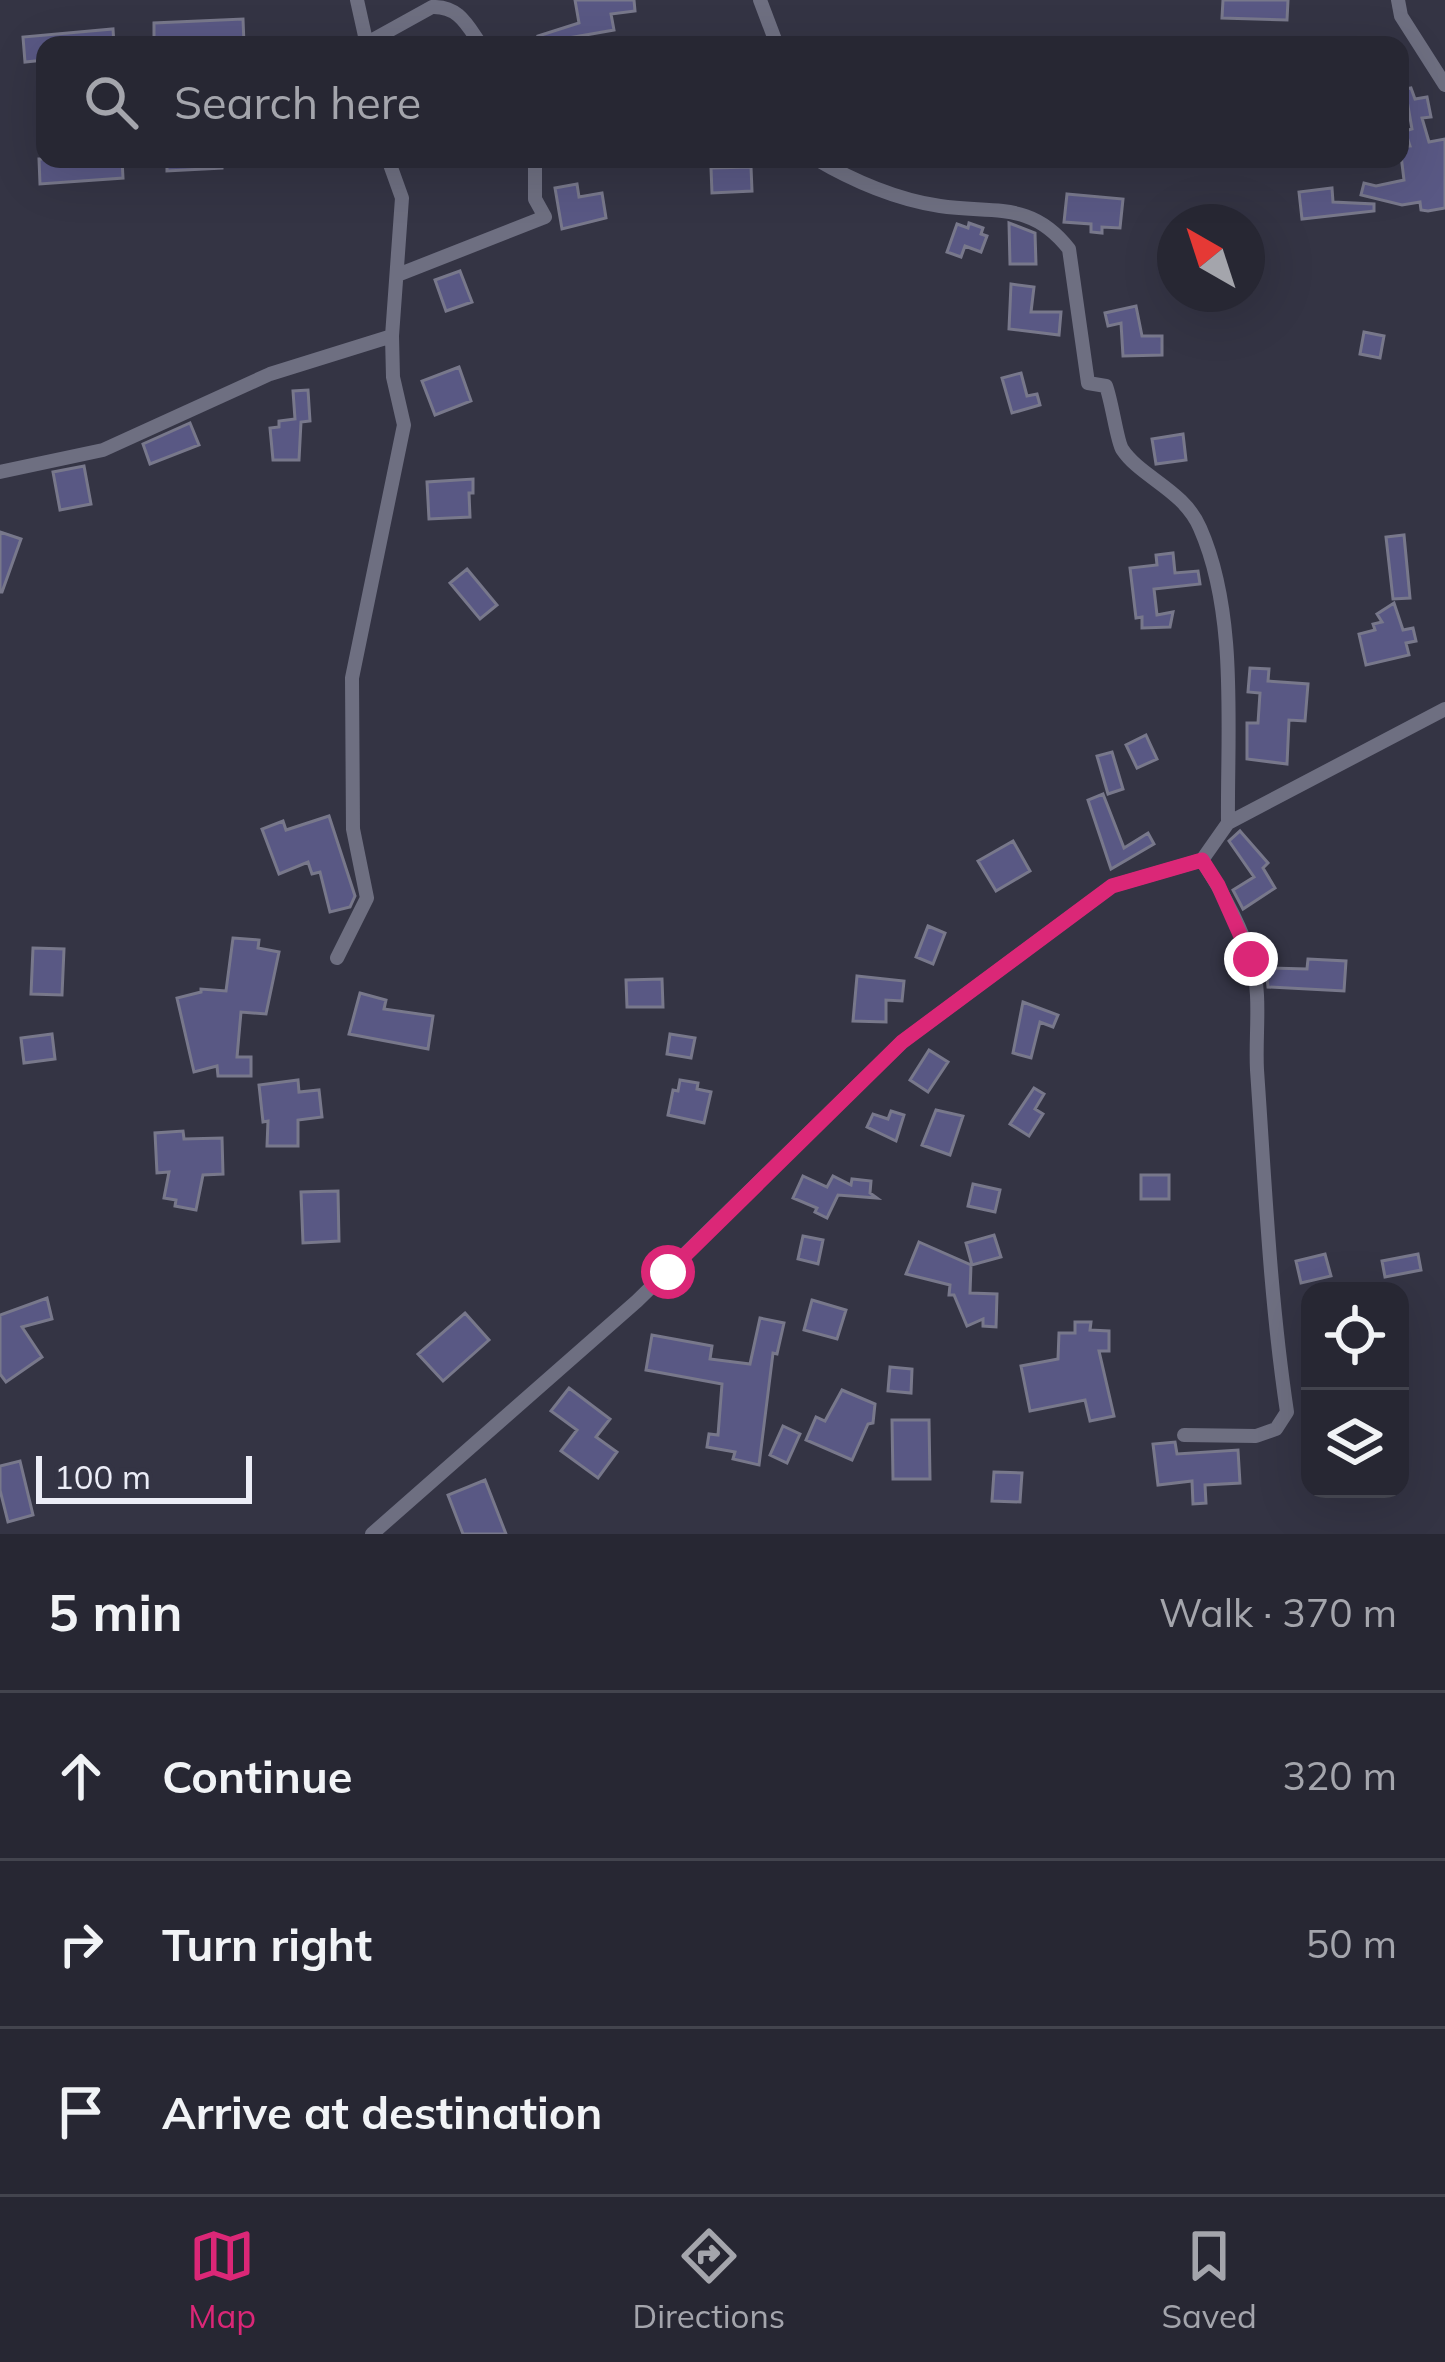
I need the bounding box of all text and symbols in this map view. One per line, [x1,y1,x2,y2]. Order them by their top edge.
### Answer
search box [36,36,1409,168]
icon: search [78,69,144,135]
text: Search here [174,74,421,130]
north arrow [1157,204,1265,312]
route end [1224,932,1278,986]
route start [641,1245,695,1299]
map controls [1301,1282,1409,1498]
button: locate [1301,1282,1409,1390]
button: layers [1301,1390,1409,1498]
scale bar [36,1450,252,1503]
text: 100 m [54,1456,151,1497]
text: 5 min [48,1580,183,1644]
text: Walk · 370 m [1159,1588,1397,1637]
icon: ahead [48,1743,114,1809]
text: Continue [162,1748,352,1804]
text: 320 m [1282,1751,1397,1800]
icon: right [48,1911,114,1977]
text: Turn right [162,1916,372,1972]
text: 50 m [1306,1919,1397,1968]
icon: arrive [48,2079,114,2145]
text: Arrive at destination [162,2084,602,2140]
tab: Map [188,2223,256,2336]
tab: Directions [633,2223,785,2336]
tab: Saved [1162,2223,1257,2336]

